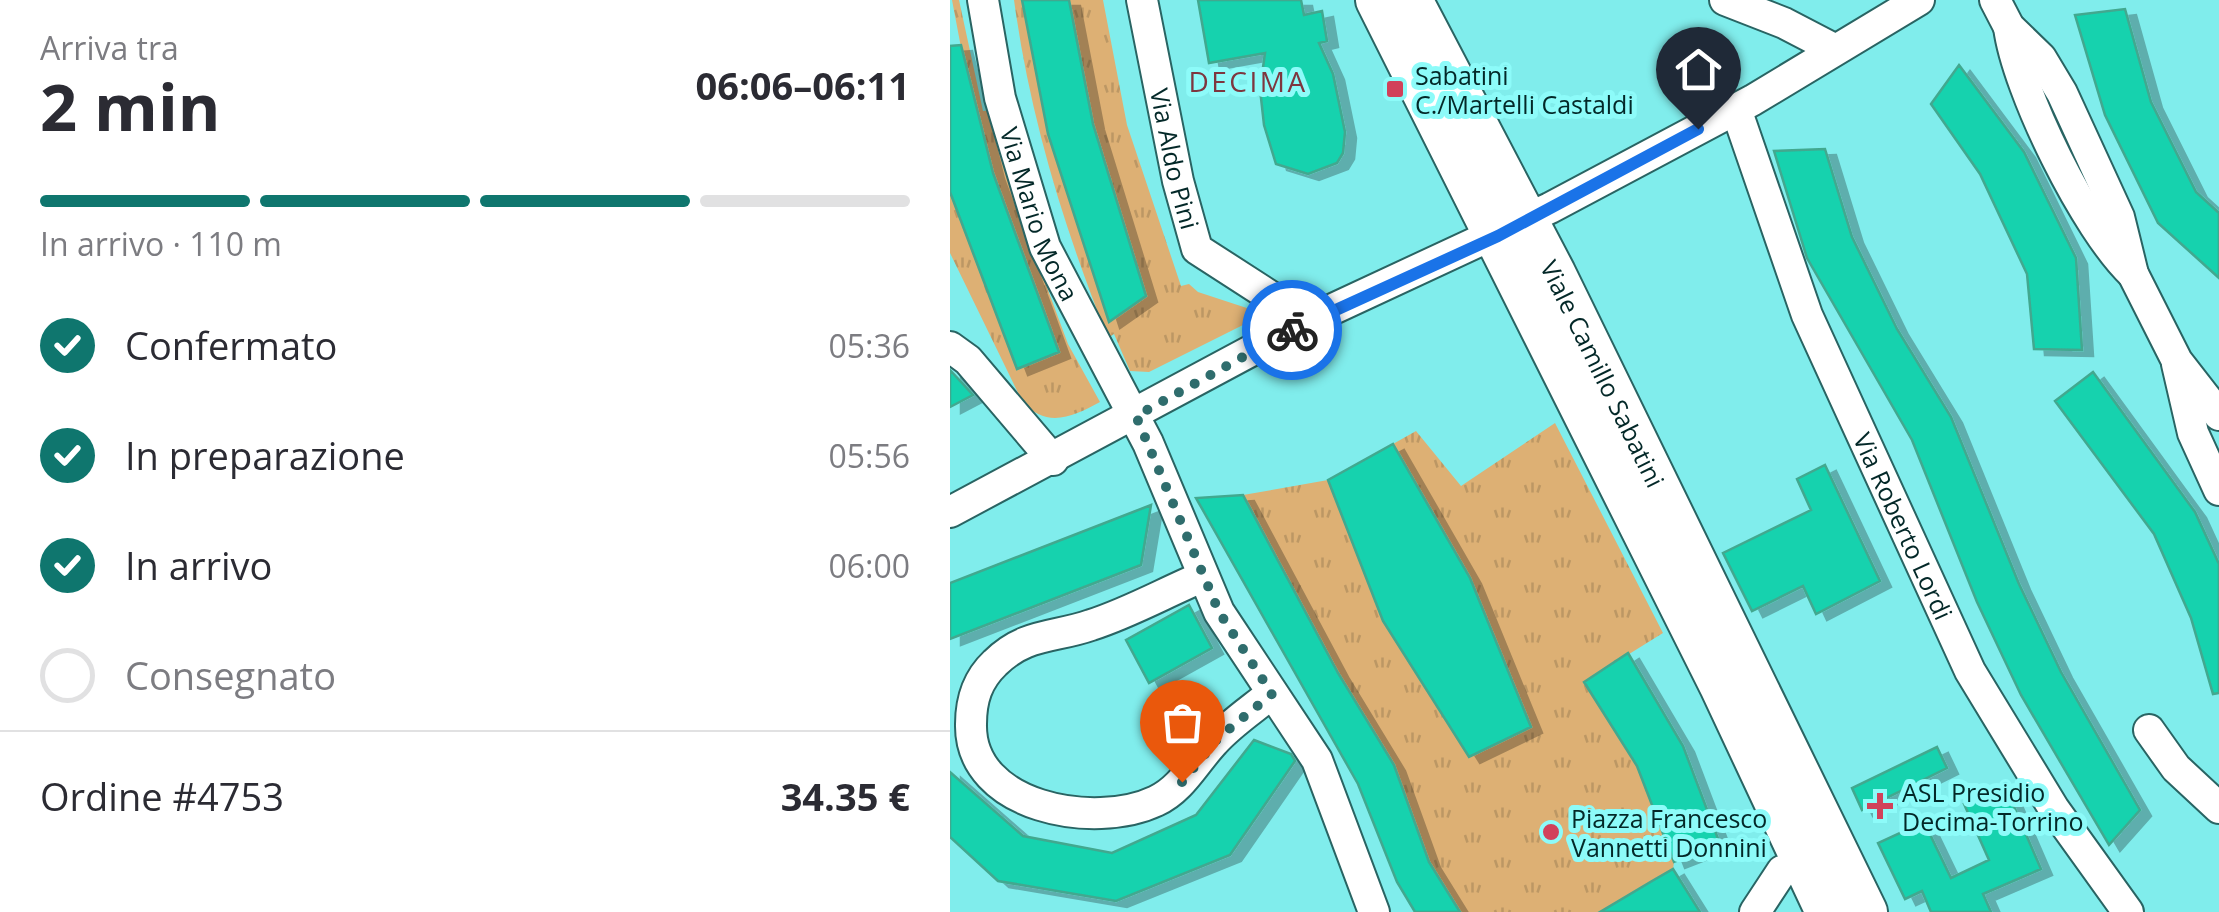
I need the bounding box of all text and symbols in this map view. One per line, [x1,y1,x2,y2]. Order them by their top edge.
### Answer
text: Arriva tra [40,26,179,69]
pin [1656,27,1741,130]
icon: home [1671,42,1726,97]
place label: Sabatini C./Martelli Castaldi [1415,58,1634,121]
text: 06:06–06:11 [696,59,910,111]
text: 2 min [40,62,220,150]
district label: DECIMA [1188,62,1308,100]
marker: Sabatini C./Martelli Castaldi [1384,78,1406,100]
street label: Via Aldo Pini [1143,85,1208,233]
street label: Via Mario Mona [993,123,1087,307]
text: In arrivo · 110 m [40,222,282,265]
street label: Viale Camillo Sabatini [1533,254,1673,493]
courier [1242,280,1342,380]
icon: bike [1265,303,1320,358]
icon: check [40,318,95,373]
text: Confermato [125,319,337,371]
text: 05:36 [828,324,910,367]
street label: Via Roberto Lordi [1846,427,1961,625]
icon: check [40,428,95,483]
text: In preparazione [125,429,405,481]
text: 05:56 [828,434,910,477]
icon: check [40,538,95,593]
text: In arrivo [125,539,272,591]
text: 06:00 [828,544,910,587]
text: Consegnato [125,649,336,701]
pin [1140,680,1225,783]
icon: bag [1155,695,1210,750]
text: Ordine #4753 [40,770,284,822]
text: 34.35 € [781,770,910,822]
place label: ASL Presidio Decima-Torrino [1902,775,2083,838]
marker: ASL Presidio Decima-Torrino [1867,793,1893,819]
place label: Piazza Francesco Vannetti Donnini [1571,801,1767,864]
marker: Piazza Francesco Vannetti Donnini [1540,821,1562,843]

